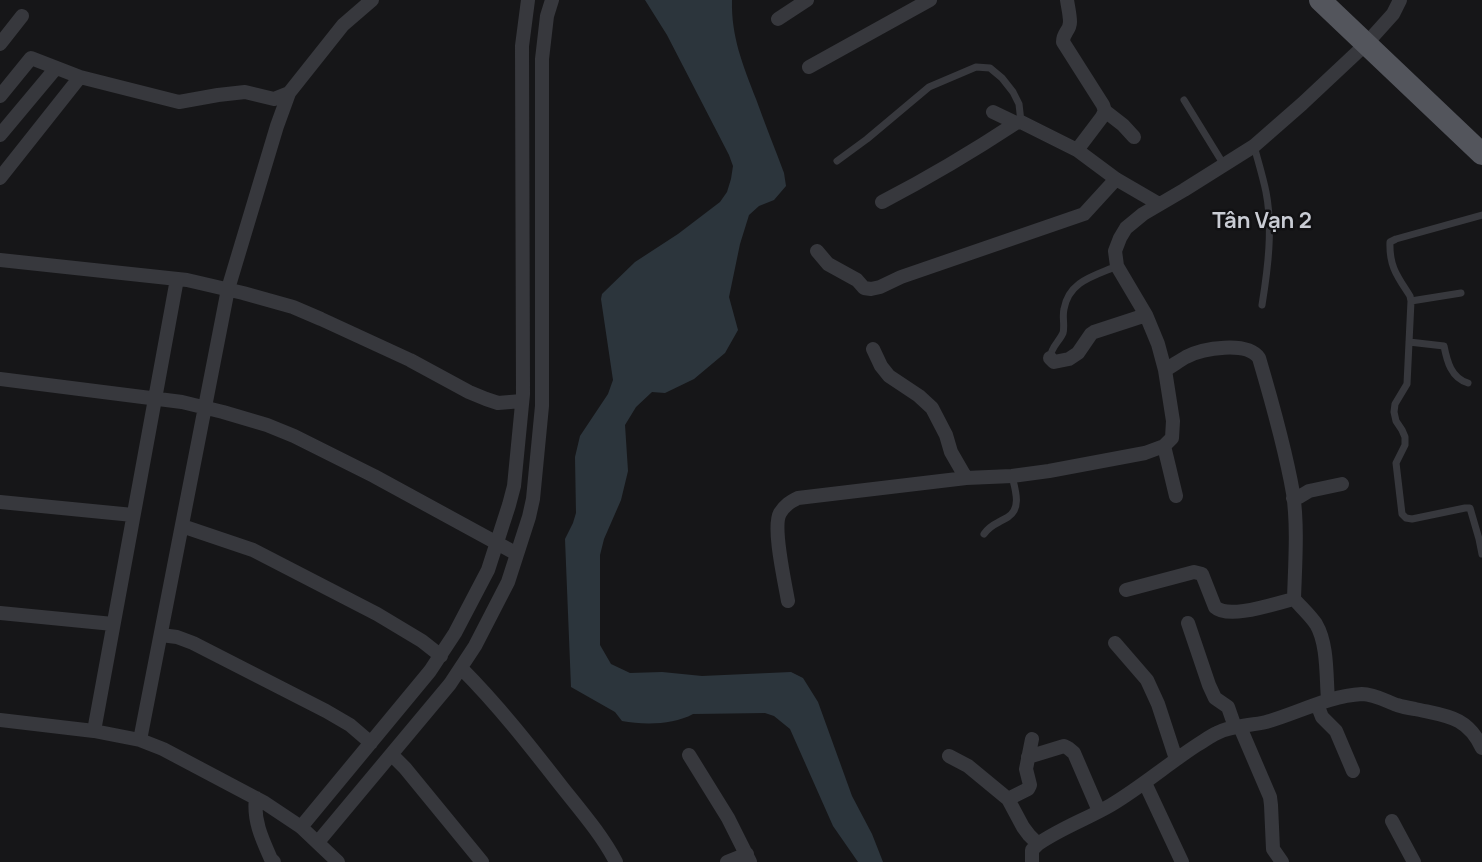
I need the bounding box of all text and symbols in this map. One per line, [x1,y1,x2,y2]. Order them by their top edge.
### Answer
district label: Tân Vạn 2 [1212,209,1312,235]

